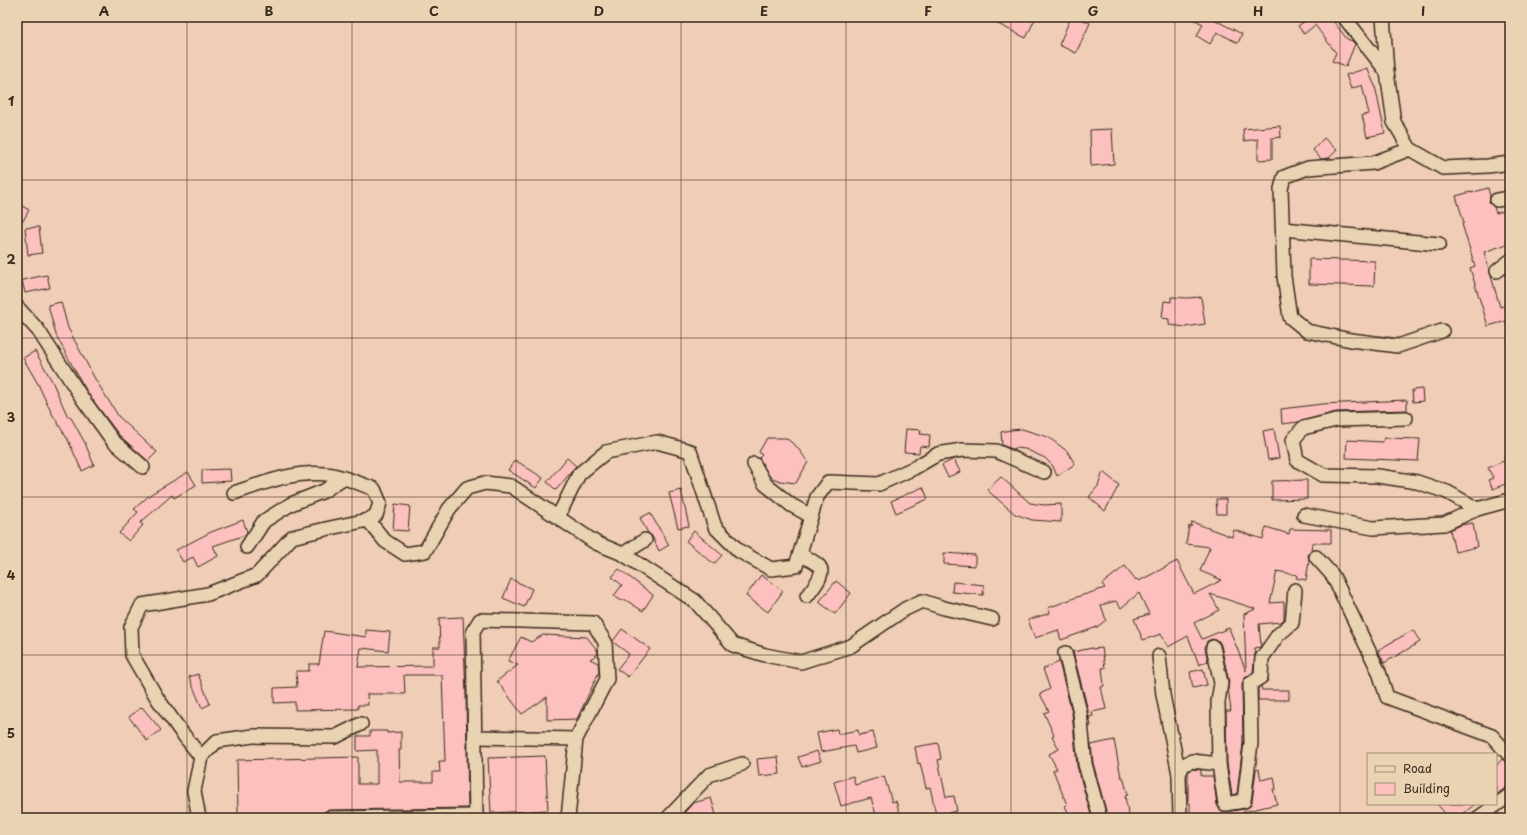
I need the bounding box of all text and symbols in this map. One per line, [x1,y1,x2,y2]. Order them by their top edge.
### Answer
text: A [99,1,109,20]
text: B [265,1,274,20]
text: C [429,1,439,20]
text: D [594,1,604,20]
text: E [760,1,768,20]
text: F [924,1,932,20]
text: G [1088,1,1098,20]
text: H [1253,1,1263,20]
text: I [1421,1,1425,20]
text: 1 [8,91,14,110]
text: 2 [6,249,16,268]
text: 3 [7,407,16,426]
text: 4 [7,565,16,584]
text: 5 [7,723,15,742]
legend [1367,753,1497,805]
text: Road [1403,759,1432,777]
text: Building [1403,779,1450,797]

